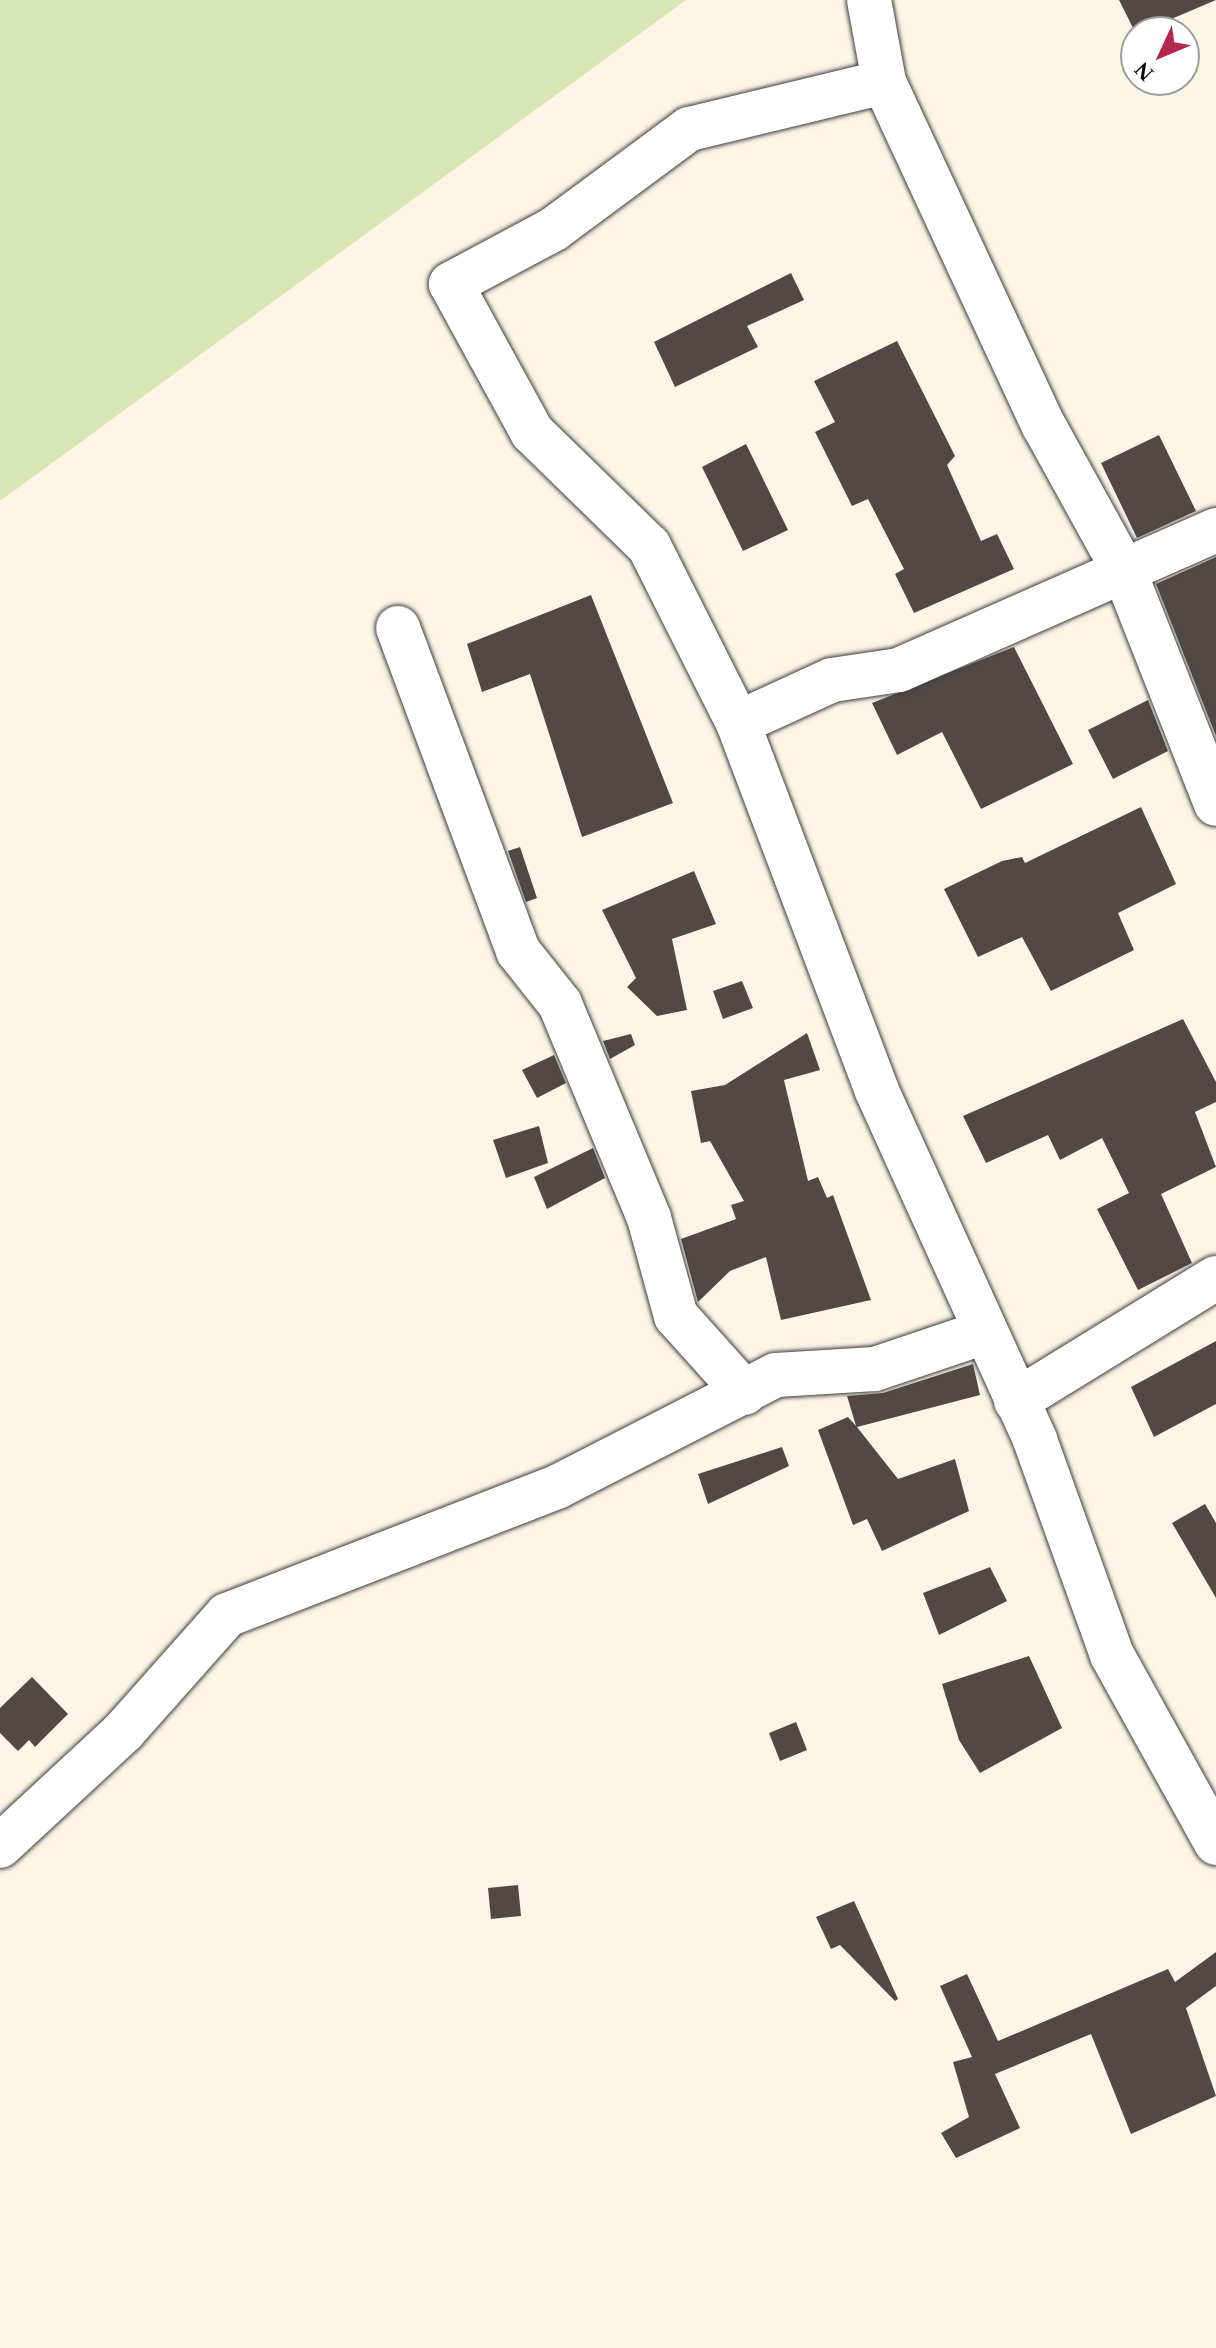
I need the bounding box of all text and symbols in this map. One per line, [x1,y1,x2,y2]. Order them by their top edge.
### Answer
north arrow [1120,16,1200,96]
text: N [1129,57,1158,86]

